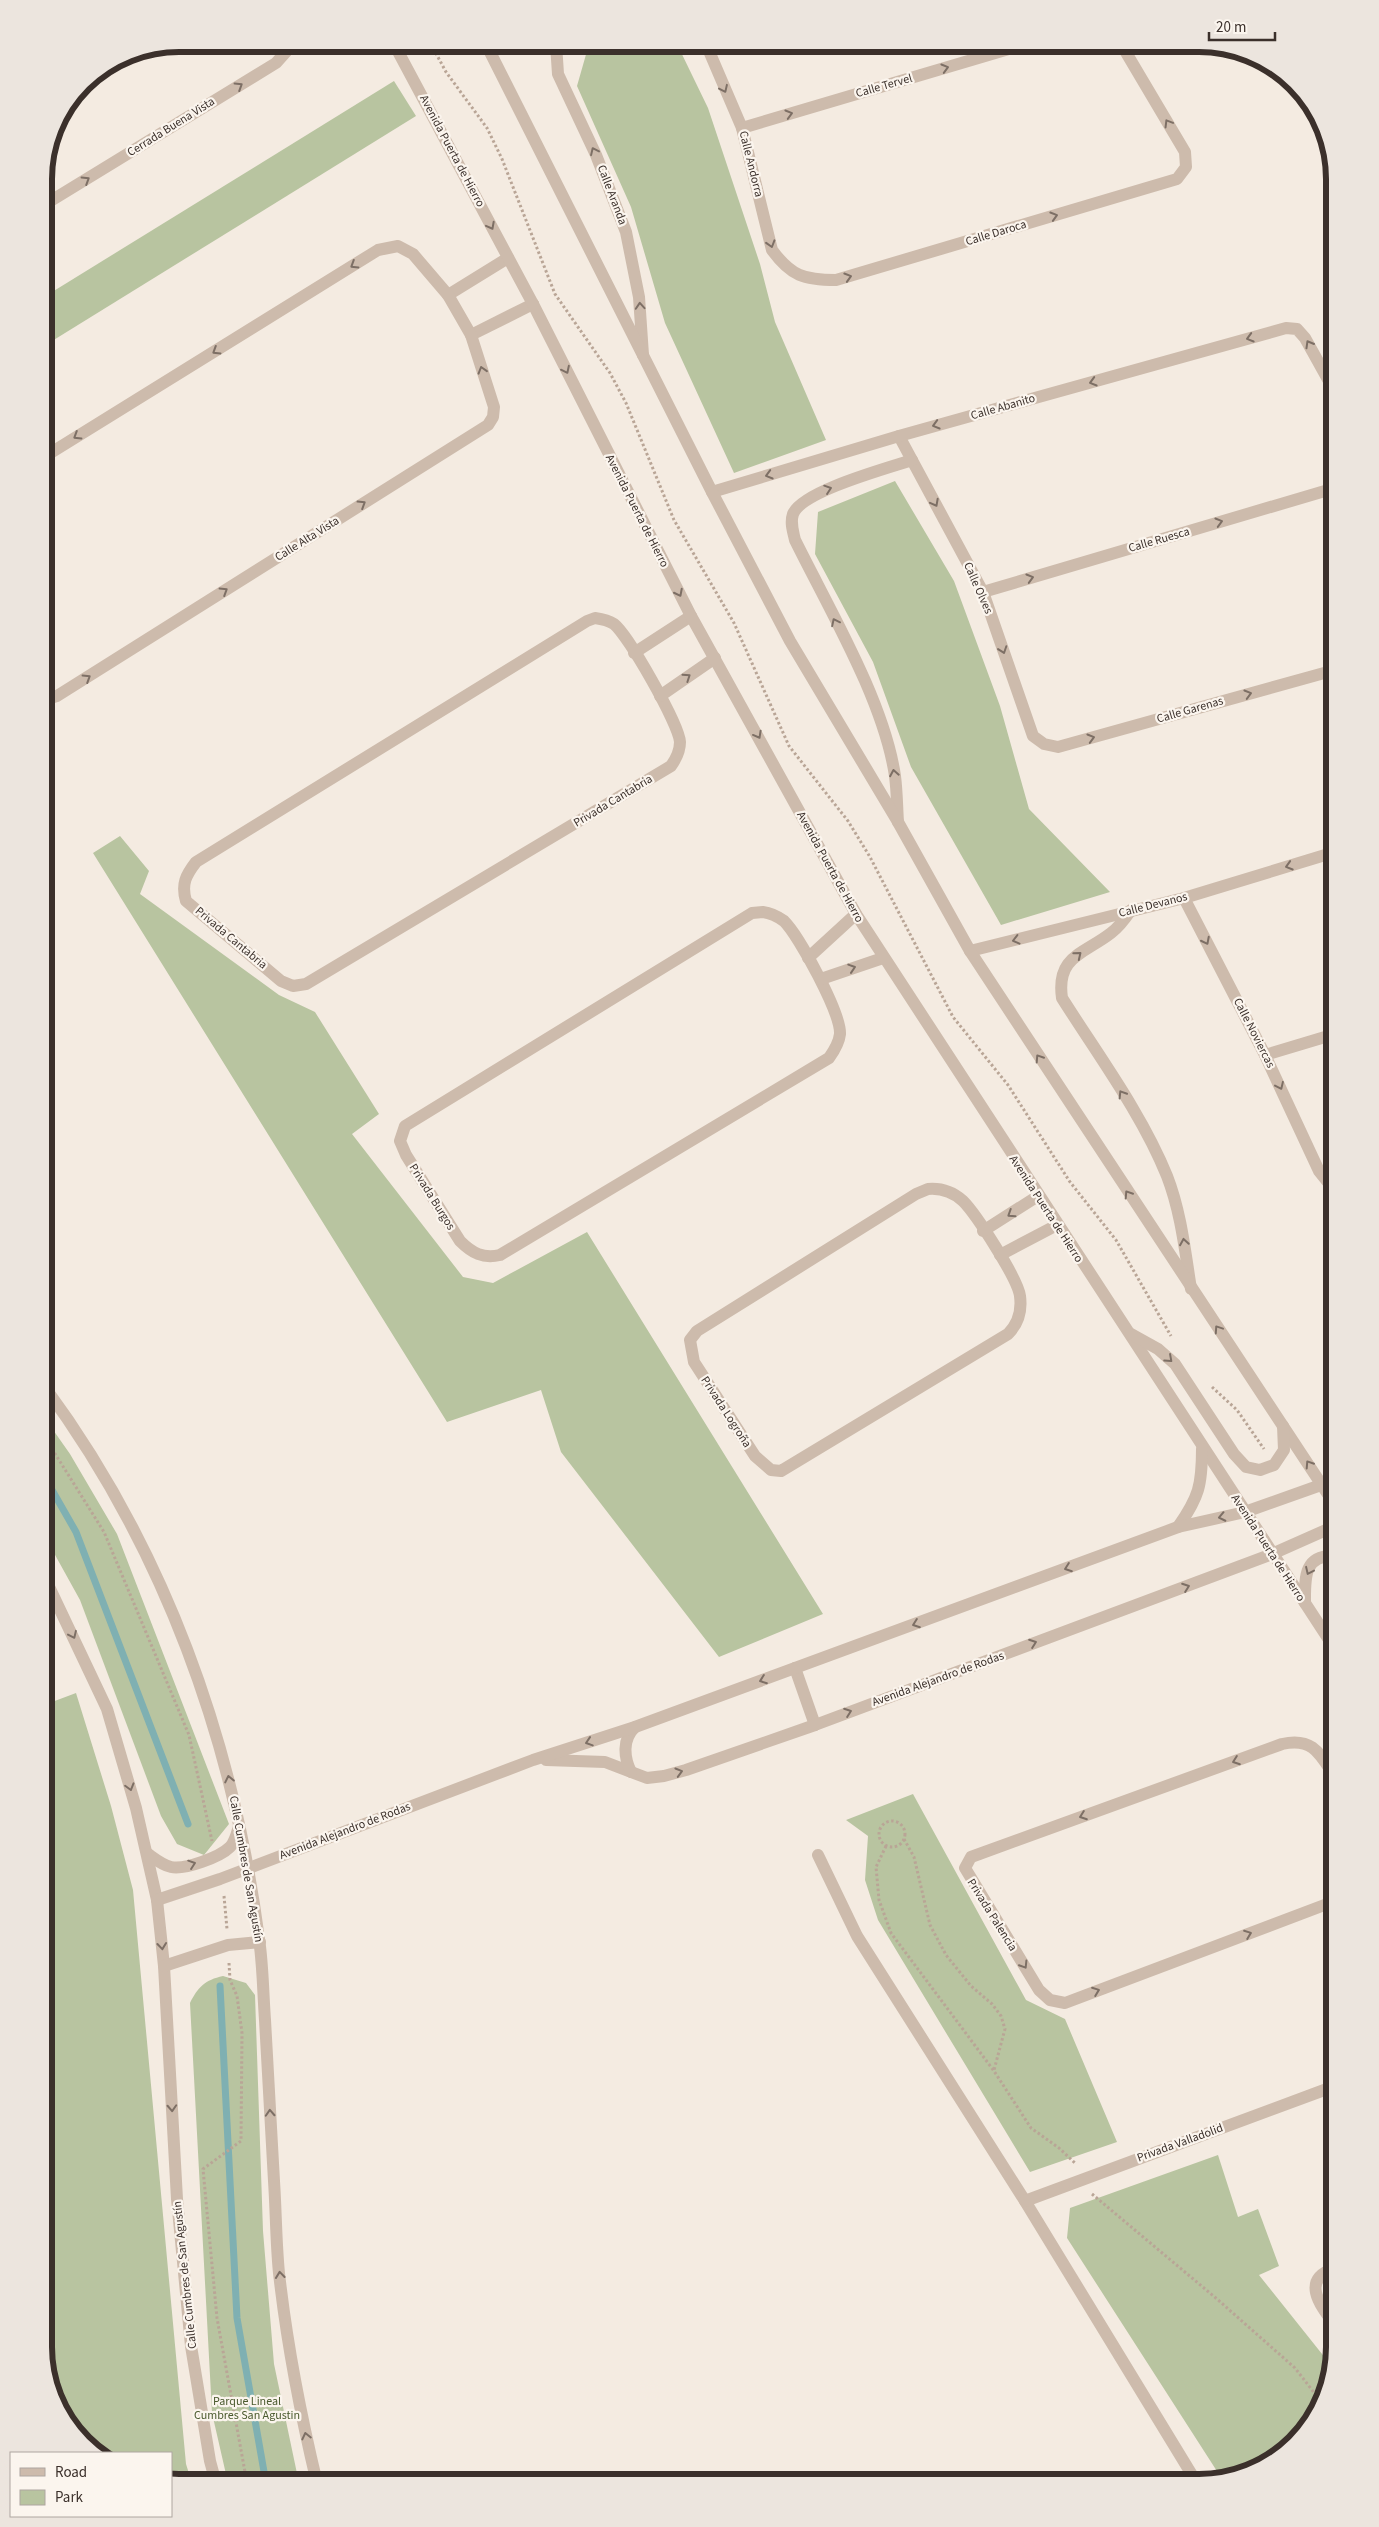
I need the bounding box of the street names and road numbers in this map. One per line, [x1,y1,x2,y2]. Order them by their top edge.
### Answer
street label: Calle Tervel [854,70,914,102]
street label: Avenida Puerta de Hierro [415,92,489,210]
street label: Cerrada Buena Vista [124,93,218,161]
street label: Calle Andorra [735,129,767,199]
street label: Calle Aranda [593,163,631,227]
street label: Calle Daroca [964,216,1028,250]
street label: Calle Abanito [969,390,1037,424]
street label: Avenida Puerta de Hierro [601,452,673,570]
street label: Calle Alta Vista [272,512,342,566]
street label: Calle Ruesca [1126,523,1192,557]
street label: Calle Olves [959,559,997,617]
street label: Calle Garenas [1155,692,1225,728]
street label: Privada Cantabria [570,771,656,831]
street label: Avenida Puerta de Hierro [792,808,868,926]
street label: Calle Devanos [1117,888,1189,922]
street label: Privada Cantabria [191,903,271,973]
street label: Calle Noviercas [1229,995,1279,1071]
street label: Avenida Puerta de Hierro [1005,1152,1087,1266]
street label: Privada Burgos [405,1161,459,1233]
street label: Privada Logroña [697,1373,755,1451]
street label: Avenida Puerta de Hierro [1227,1491,1309,1605]
street label: Avenida Alejandro de Rodas [870,1647,1006,1711]
street label: Calle Cumbres de San Agustín [225,1794,267,1944]
street label: Avenida Alejandro de Rodas [277,1798,413,1864]
street label: Privada Palencia [963,1875,1021,1955]
street label: Privada Valladolid [1135,2120,1225,2166]
street label: Calle Cumbres de San Agustín [169,2200,201,2350]

